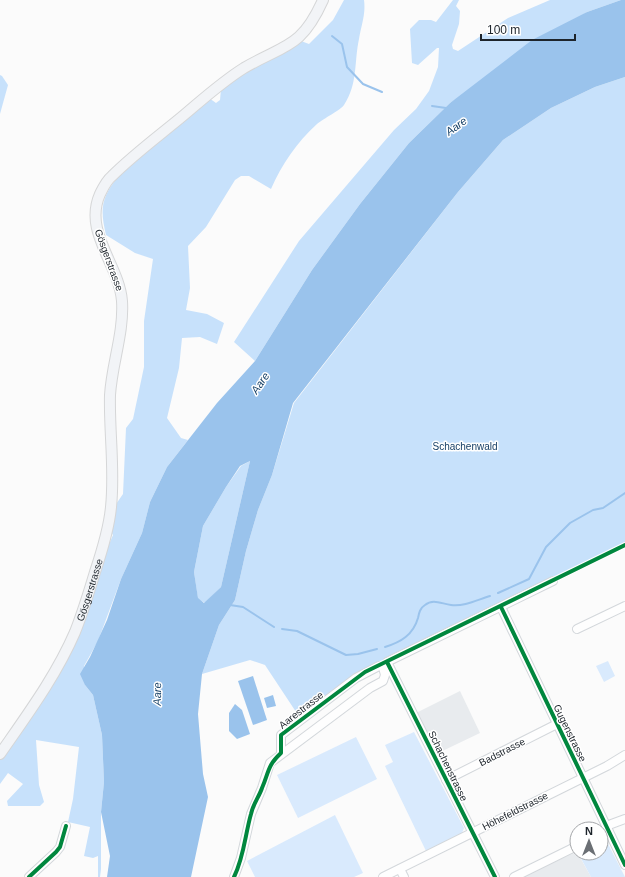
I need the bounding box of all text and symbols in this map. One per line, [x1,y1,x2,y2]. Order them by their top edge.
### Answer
scale bar [481,16,575,42]
text: 100 m [487,23,520,37]
water label: Aare [442,114,469,138]
street label: Gösgerstrasse [93,228,125,293]
water label: Aare [248,370,271,397]
park label: Schachenwald [432,441,498,452]
street label: Gösgerstrasse [74,557,105,623]
water label: Aare [151,682,163,707]
street label: Aarestrasse [277,689,326,731]
street label: Gugenstrasse [551,703,589,764]
street label: Schachenstrasse [426,729,470,803]
street label: Badstrasse [477,736,527,768]
street label: Höhefeldstrasse [480,789,550,832]
north arrow [569,821,609,861]
text: N [585,825,593,837]

